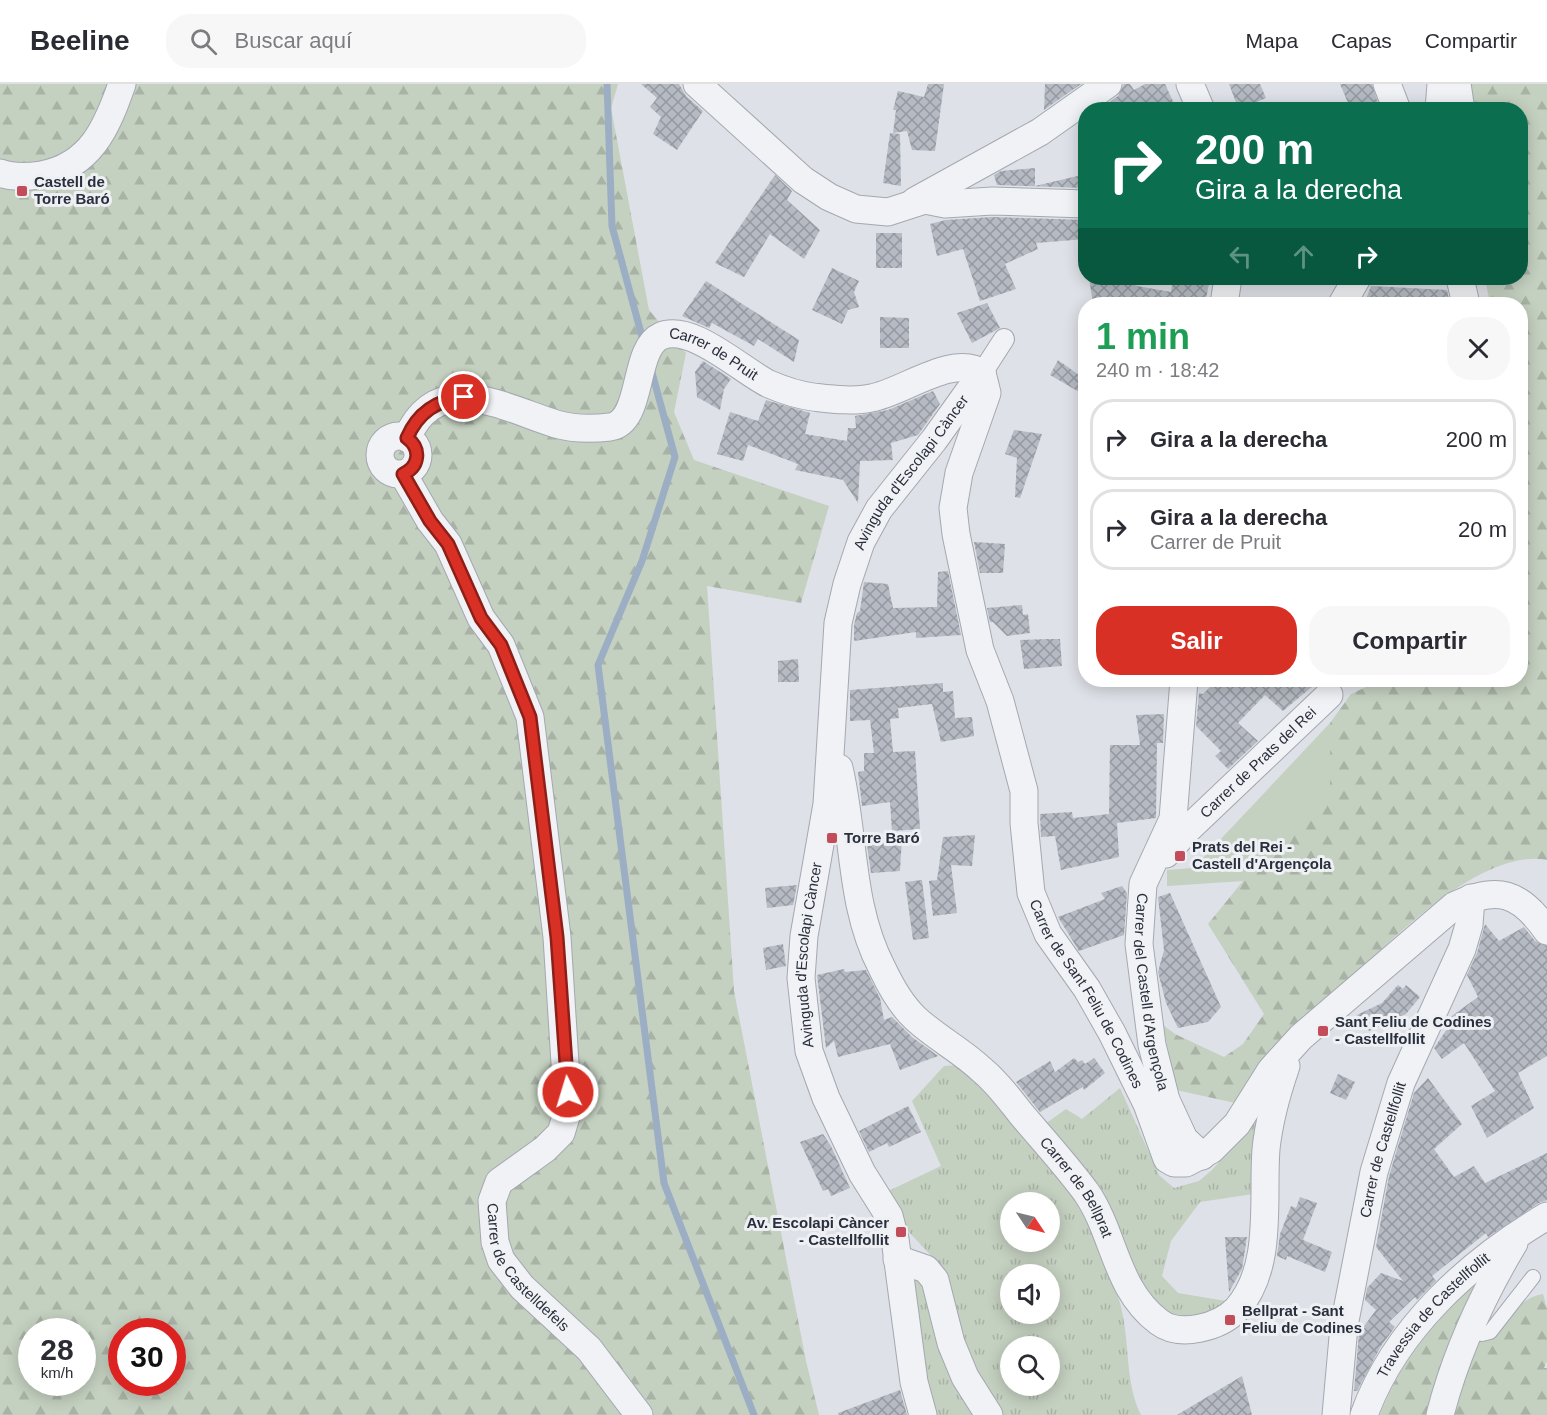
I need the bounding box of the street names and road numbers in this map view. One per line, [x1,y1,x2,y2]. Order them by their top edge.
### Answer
street label: Carrer de Pruit [669,325,762,384]
street label: Avinguda d'Escolapi Càncer [850,391,972,552]
street label: Carrer de Prats del Rei [1196,703,1319,821]
street label: Avinguda d'Escolapi Càncer [792,861,825,1049]
street label: Carrer del Castell d'Argençola [1131,893,1172,1093]
street label: Carrer de Sant Feliu de Codines [1027,897,1147,1091]
street label: Carrer de Castellfollit [1356,1079,1409,1219]
street label: Carrer de Bellprat [1037,1133,1117,1241]
street label: Carrer de Castelldefels [484,1202,573,1334]
street label: Travessia de Castellfollit [1373,1248,1493,1381]

